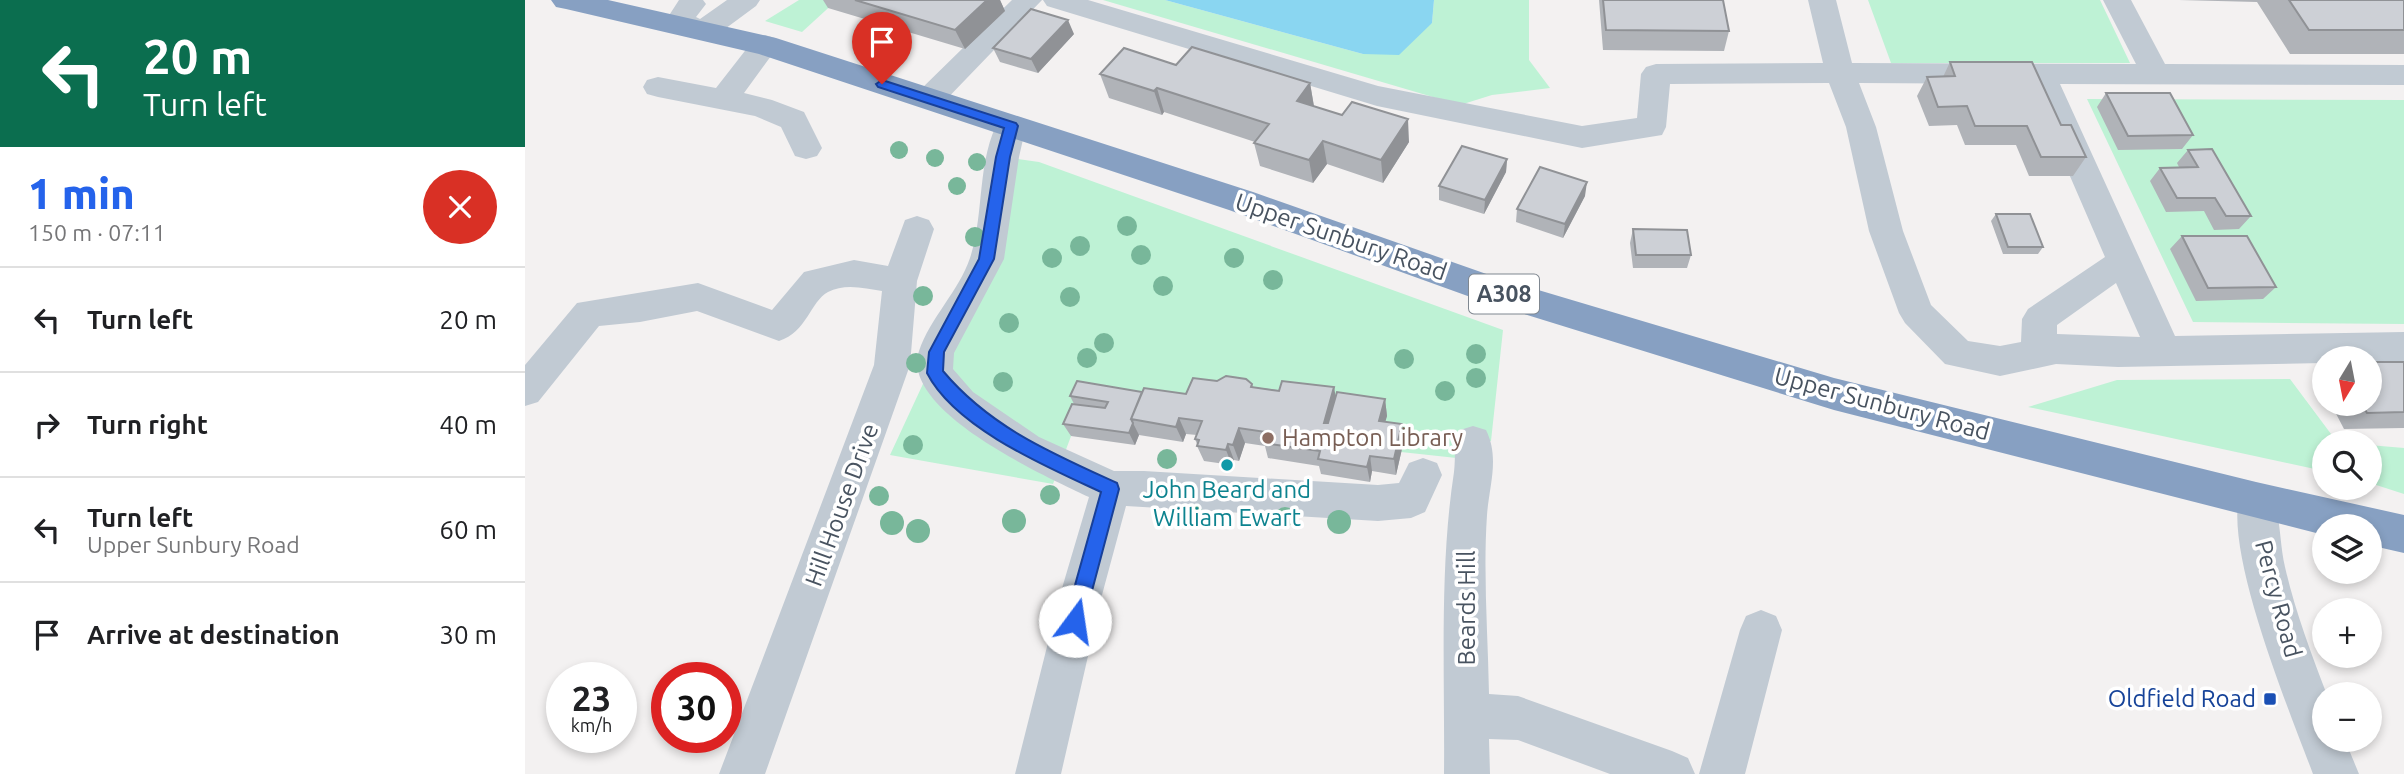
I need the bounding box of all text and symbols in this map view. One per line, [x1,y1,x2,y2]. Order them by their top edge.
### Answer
pin [852,12.0,912,84]
icon: arrive [863,23,901,61]
icon: left [28,28,119,119]
text: 20 m [143,28,252,83]
text: Turn left [143,86,267,122]
text: 1 min [28,170,135,217]
button: close [423,170,497,244]
street label: Upper Sunbury Road [1232,188,1451,285]
text: 150 m · 07:11 [28,220,166,245]
road number: A308 [1469,274,1539,314]
icon: left [28,301,66,339]
text: Turn left [87,305,193,334]
text: 20 m [439,305,497,334]
north arrow [2312,346,2382,416]
map controls [2312,346,2382,752]
street label: Upper Sunbury Road [1771,362,1993,445]
icon: right [28,406,66,444]
text: Turn right [87,410,208,439]
text: 40 m [439,410,497,439]
street label: Hill House Drive [800,420,883,590]
place label: Hampton Library [1282,424,1464,451]
marker: Hampton Library [1260,430,1276,446]
button: search [2312,430,2382,500]
marker: John Beard and William Ewart [1219,457,1235,473]
place label: John Beard and William Ewart [1143,476,1311,531]
text: Turn left [87,503,193,532]
icon: left [28,511,66,549]
button: layers [2312,514,2382,584]
text: 60 m [439,515,497,544]
text: Upper Sunbury Road [87,532,300,557]
street label: Percy Road [2250,537,2307,660]
street label: Beards Hill [1453,551,1480,665]
position arrow [1038,584,1112,658]
button: + [2312,598,2382,668]
icon: arrive [28,616,66,654]
text: Arrive at destination [87,620,340,649]
text: 30 m [439,620,497,649]
speed limit sign: 30 [651,662,742,753]
text: 23 [572,678,611,718]
button: − [2312,682,2382,752]
place label: Oldfield Road [2108,685,2256,712]
marker: Oldfield Road [2262,691,2278,707]
text: km/h [571,715,612,735]

